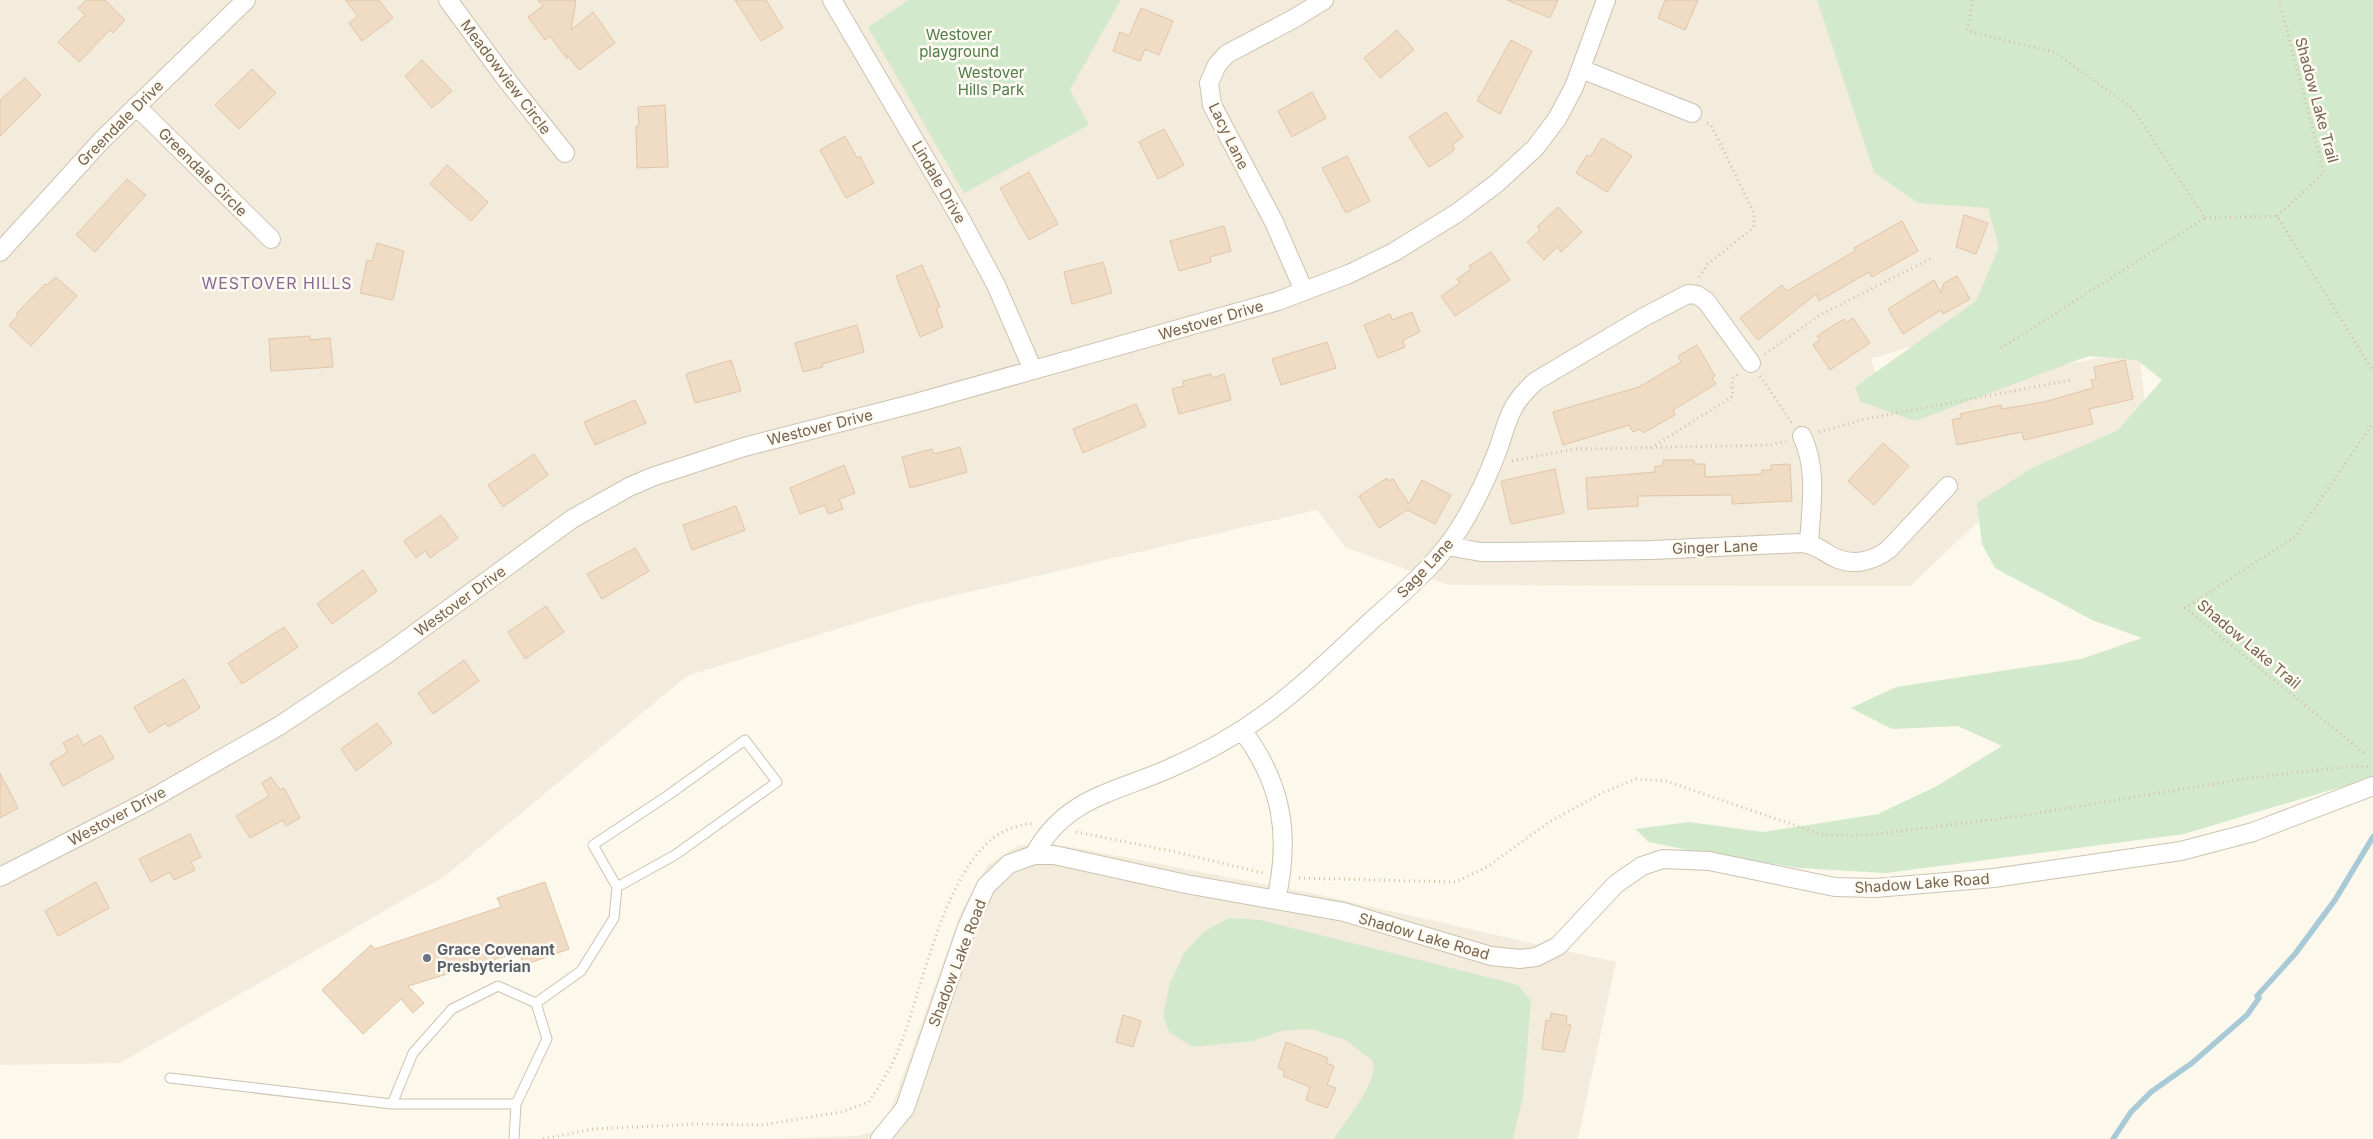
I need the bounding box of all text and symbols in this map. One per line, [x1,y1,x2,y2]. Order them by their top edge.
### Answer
street label: Meadowview Circle [457,16,555,138]
park label: Westover playground [919,25,999,61]
street label: Shadow Lake Trail [2291,35,2343,165]
park label: Westover Hills Park [958,63,1025,99]
street label: Greendale Drive [73,76,167,170]
street label: Lacy Lane [1205,99,1253,173]
street label: Greendale Circle [155,124,251,220]
street label: Lindale Drive [908,137,970,227]
district label: WESTOVER HILLS [201,273,353,293]
street label: Westover Drive [1156,296,1266,344]
street label: Westover Drive [765,405,875,449]
street label: Sage Lane [1393,534,1457,602]
street label: Ginger Lane [1672,536,1758,558]
street label: Westover Drive [411,562,509,640]
street label: Shadow Lake Trail [2193,595,2305,693]
street label: Westover Drive [65,782,169,850]
street label: Shadow Lake Road [1854,869,1990,897]
street label: Shadow Lake Road [924,896,990,1030]
street label: Shadow Lake Road [1356,908,1492,964]
place label: Grace Covenant Presbyterian [437,940,555,976]
marker: Grace Covenant Presbyterian [421,952,433,964]

